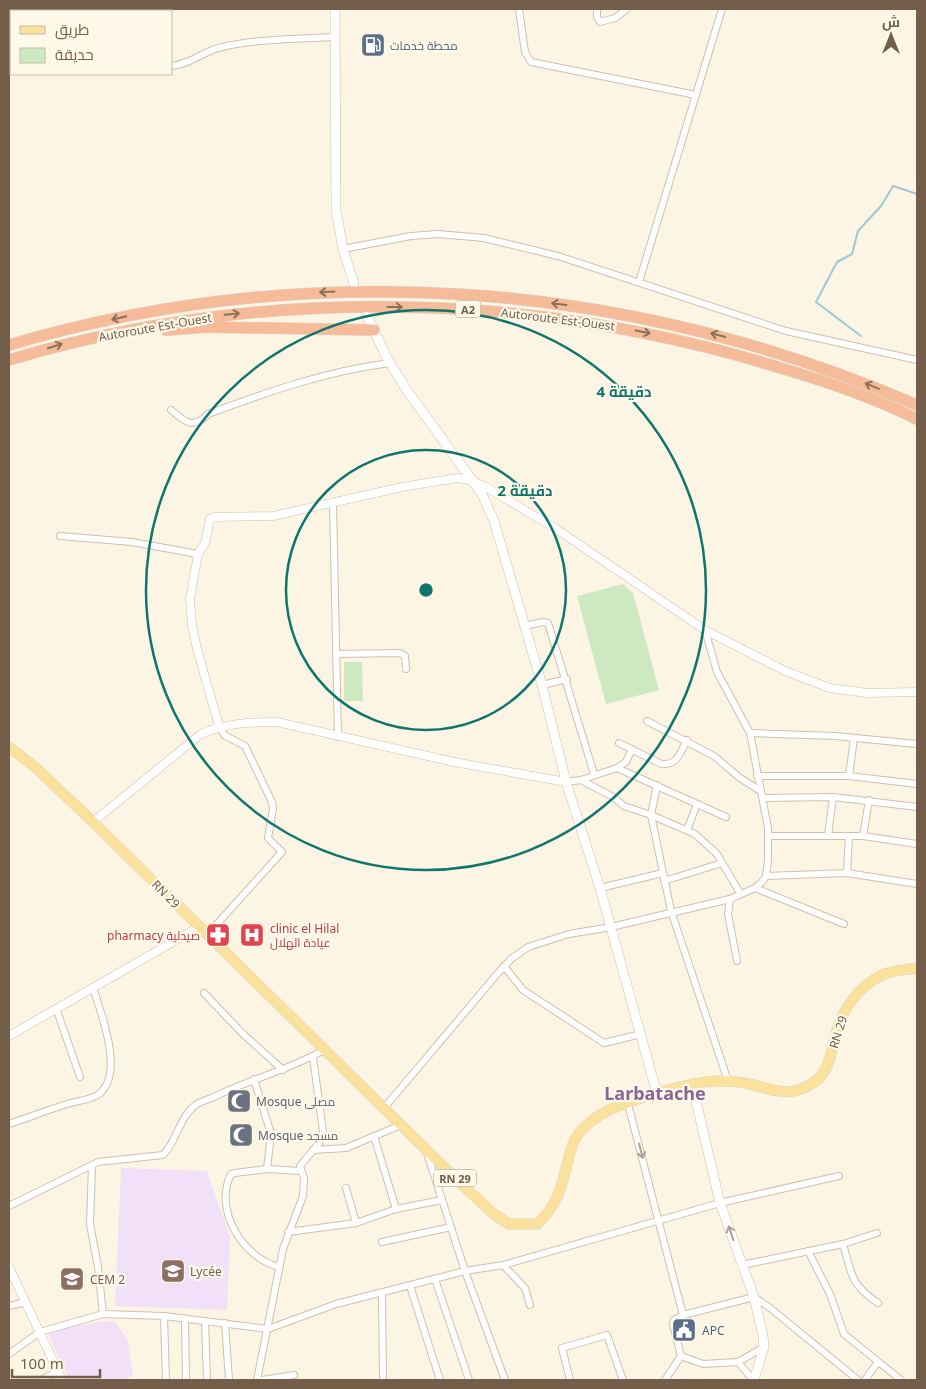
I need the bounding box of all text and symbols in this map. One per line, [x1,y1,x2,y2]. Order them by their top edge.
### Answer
legend [10,10,172,75]
north arrow [866,10,916,60]
text: ش [882,12,900,31]
text: طريق [55,19,89,40]
fuel station icon: محطة خدمات [360,32,386,58]
place label: محطة خدمات [390,37,458,54]
text: حديقة [55,44,94,64]
one-way arrow [319,287,335,296]
one-way arrow [551,299,567,309]
road number: A2 [456,300,480,318]
one-way arrow [386,302,402,312]
street label: Autoroute Est-Ouest [500,304,617,334]
street label: Autoroute Est-Ouest [97,309,214,345]
one-way arrow [224,309,240,319]
one-way arrow [111,313,127,323]
one-way arrow [635,328,651,337]
one-way arrow [710,330,726,339]
one-way arrow [47,340,63,350]
text: 4 دقيقة [597,381,651,401]
one-way arrow [865,381,880,390]
text: 2 دقيقة [498,480,552,500]
centre of rings [417,581,435,599]
street label: RN 29 [148,876,184,912]
place label: clinic el Hilal عيادة الهلال [270,920,339,951]
pharmacy icon: pharmacy صيدلية [205,922,231,948]
hospital icon: clinic el Hilal عيادة الهلال [239,922,265,948]
place label: pharmacy صيدلية [107,927,200,944]
street label: RN 29 [825,1013,851,1050]
district label: Larbatache [604,1081,706,1105]
mosque icon: Mosque مصلى [226,1088,252,1114]
place label: Mosque مصلى [256,1093,335,1110]
mosque icon: Mosque مسجد [228,1122,254,1148]
place label: Mosque مسجد [258,1127,338,1144]
one-way arrow [636,1142,646,1158]
road number: RN 29 [434,1170,476,1186]
one-way arrow [725,1226,735,1242]
school or university icon: Lycée [160,1258,186,1284]
place label: Lycée [190,1263,222,1280]
school or university icon: CEM 2 [59,1266,85,1292]
place label: CEM 2 [90,1271,125,1288]
public building icon: APC [671,1317,697,1343]
place label: APC [702,1322,725,1339]
scale bar [12,1346,100,1378]
text: 100 m [20,1353,64,1373]

